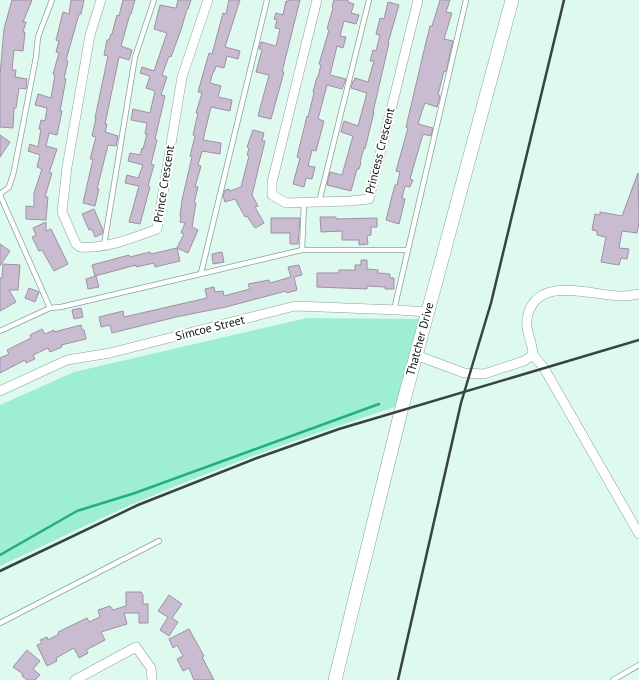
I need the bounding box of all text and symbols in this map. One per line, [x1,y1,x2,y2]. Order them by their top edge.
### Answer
street label: Princess Crescent [362,106,397,196]
street label: Prince Crescent [150,144,177,224]
street label: Thatcher Drive [403,301,437,377]
street label: Simcoe Street [174,312,246,343]

